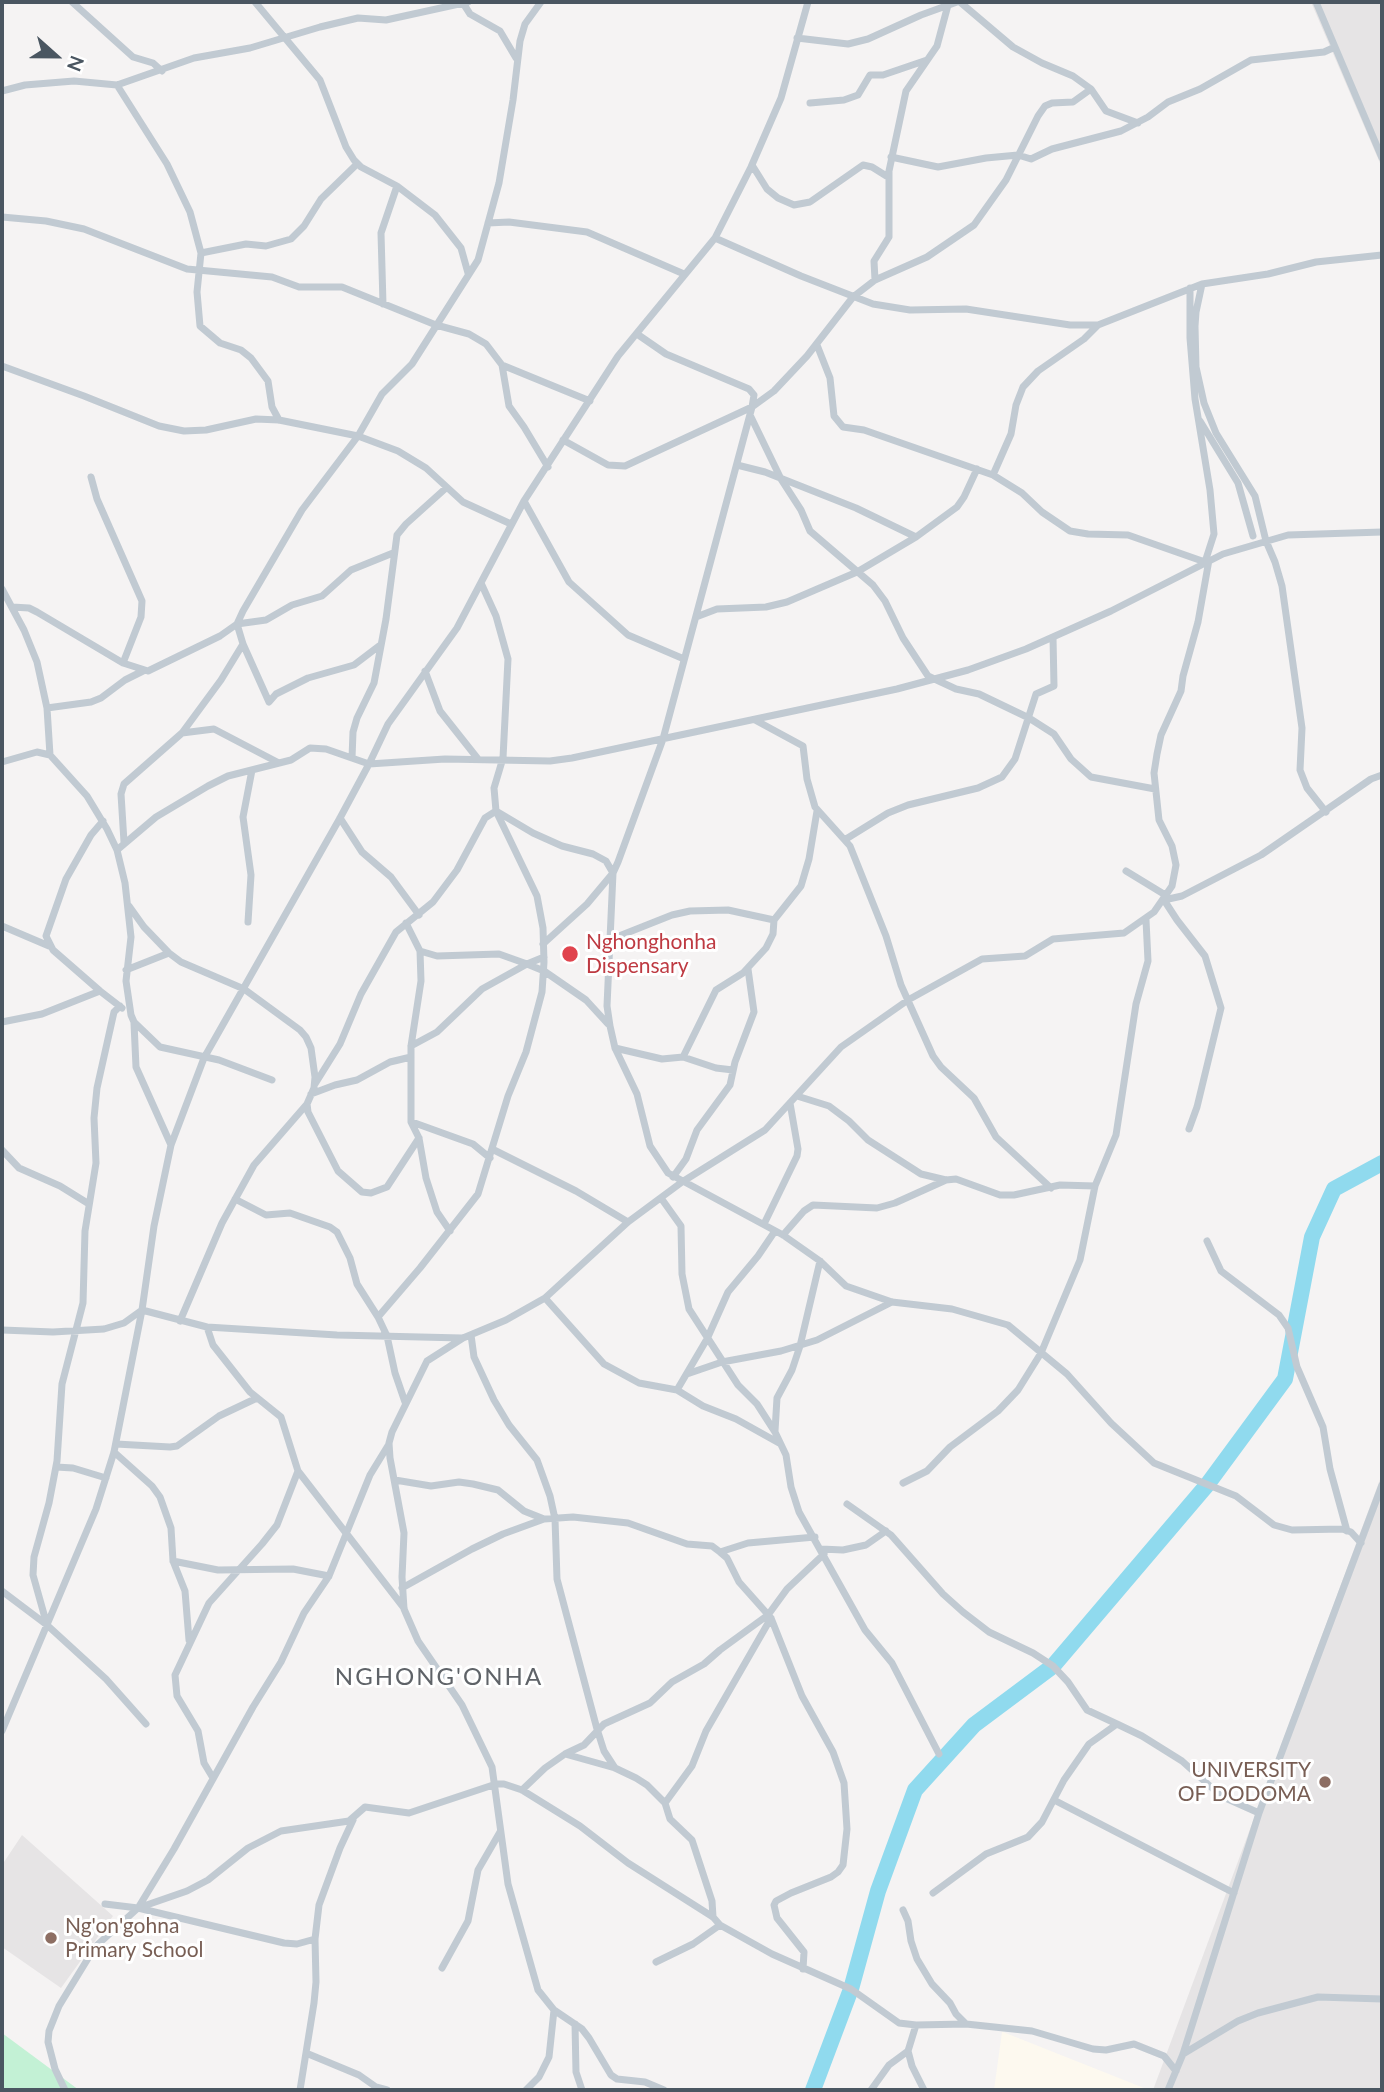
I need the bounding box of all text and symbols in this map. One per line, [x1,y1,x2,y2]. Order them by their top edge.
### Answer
north arrow [21,21,91,91]
text: N [63,53,89,75]
place label: Nghonghonha Dispensary [586,929,716,979]
marker: Nghonghonha Dispensary [560,944,580,964]
district label: NGHONG'ONHA [336,1663,542,1691]
place label: UNIVERSITY OF DODOMA [1178,1757,1311,1807]
marker: UNIVERSITY OF DODOMA [1317,1774,1333,1790]
place label: Ng'on'gohna Primary School [65,1913,203,1963]
marker: Ng'on'gohna Primary School [43,1930,59,1946]

